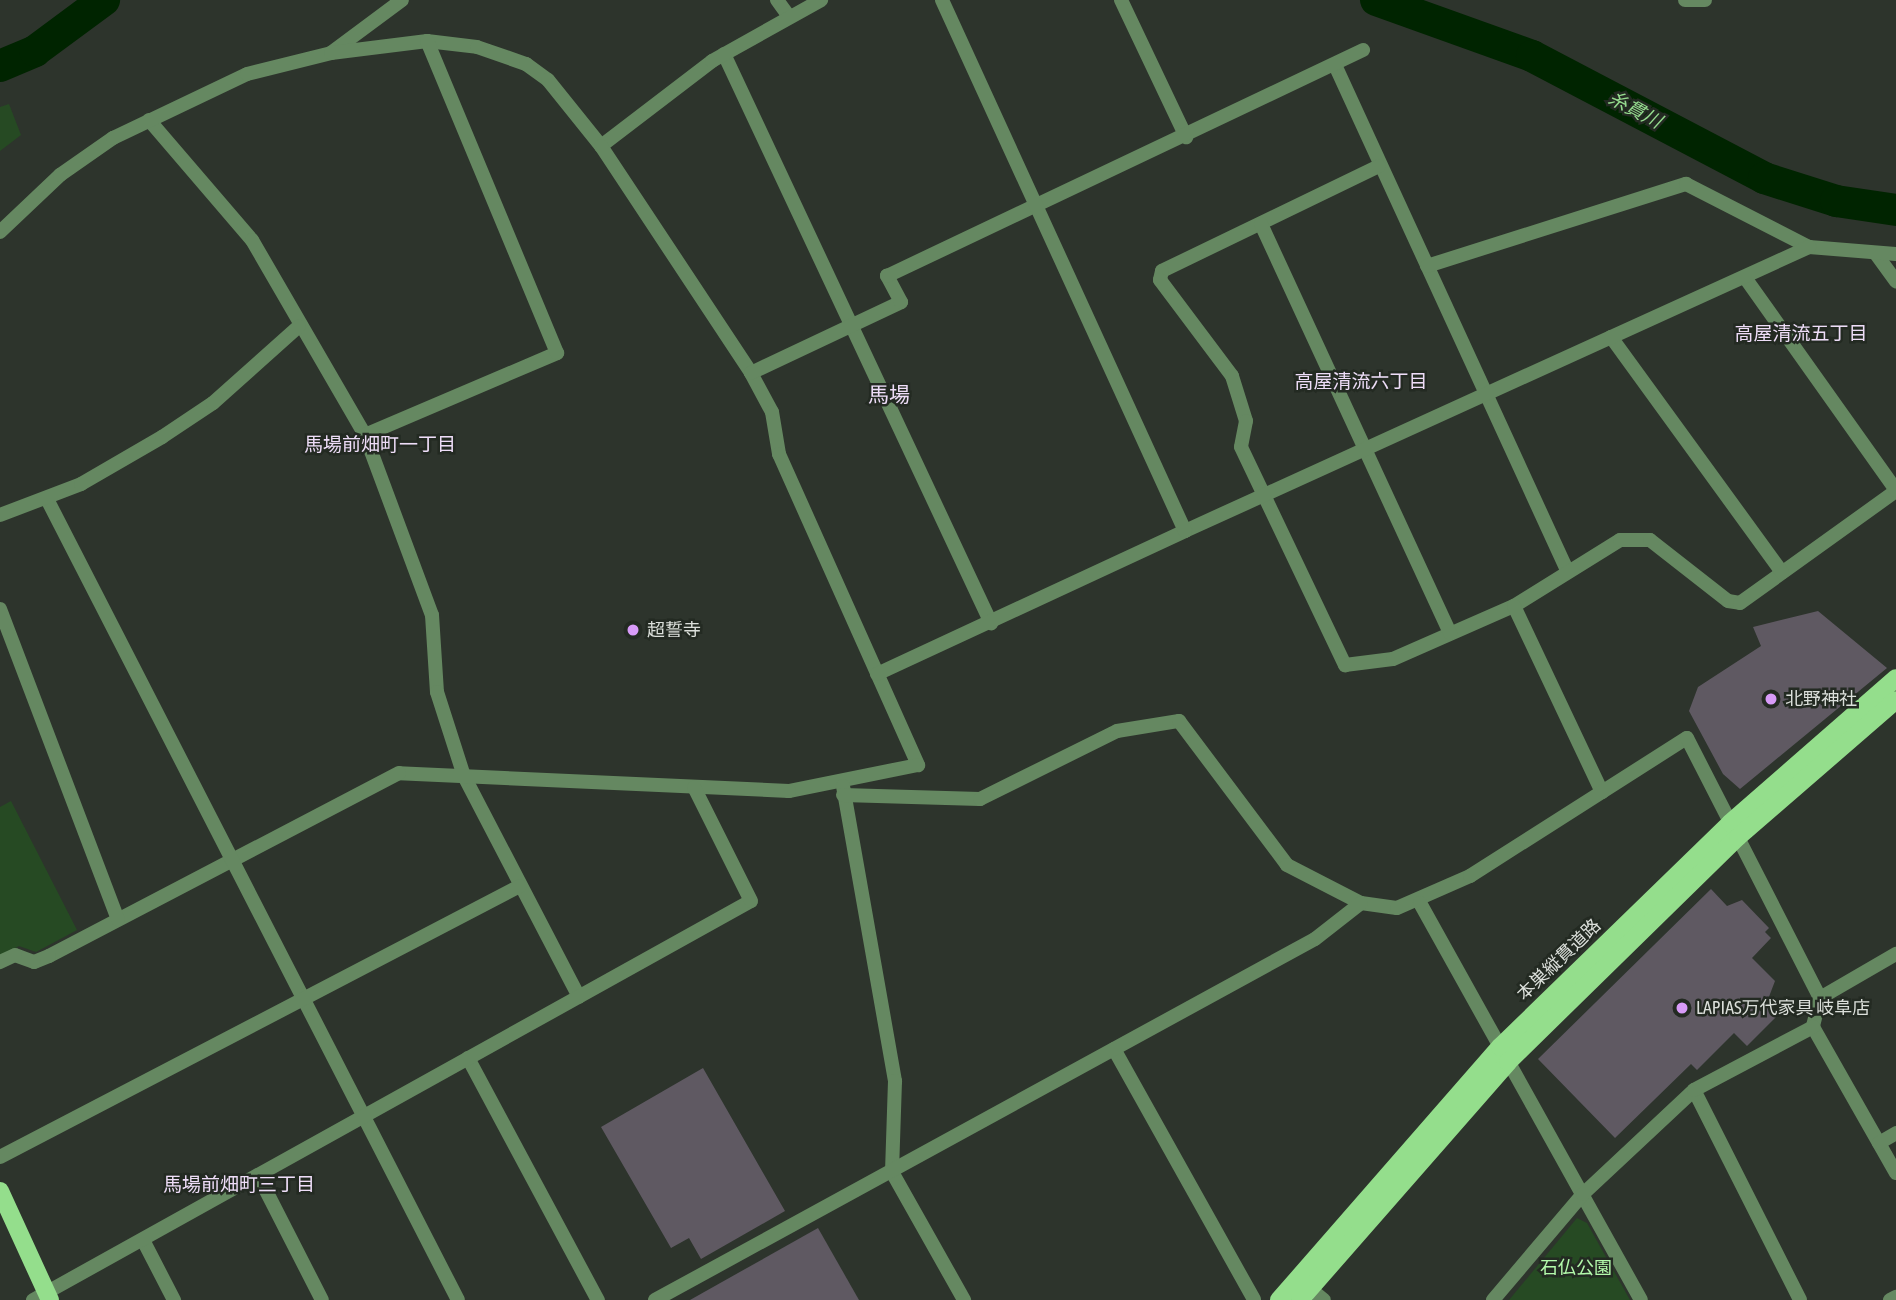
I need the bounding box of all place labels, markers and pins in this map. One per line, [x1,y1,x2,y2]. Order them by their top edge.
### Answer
place label: 超誓寺 [647,619,701,641]
marker: 超誓寺 [625,622,641,638]
place label: 北野神社 [1785,688,1857,710]
marker: 北野神社 [1763,691,1779,707]
place label: LAPIAS万代家具 岐阜店 [1696,997,1870,1019]
marker: LAPIAS万代家具 岐阜店 [1674,1000,1690,1016]

